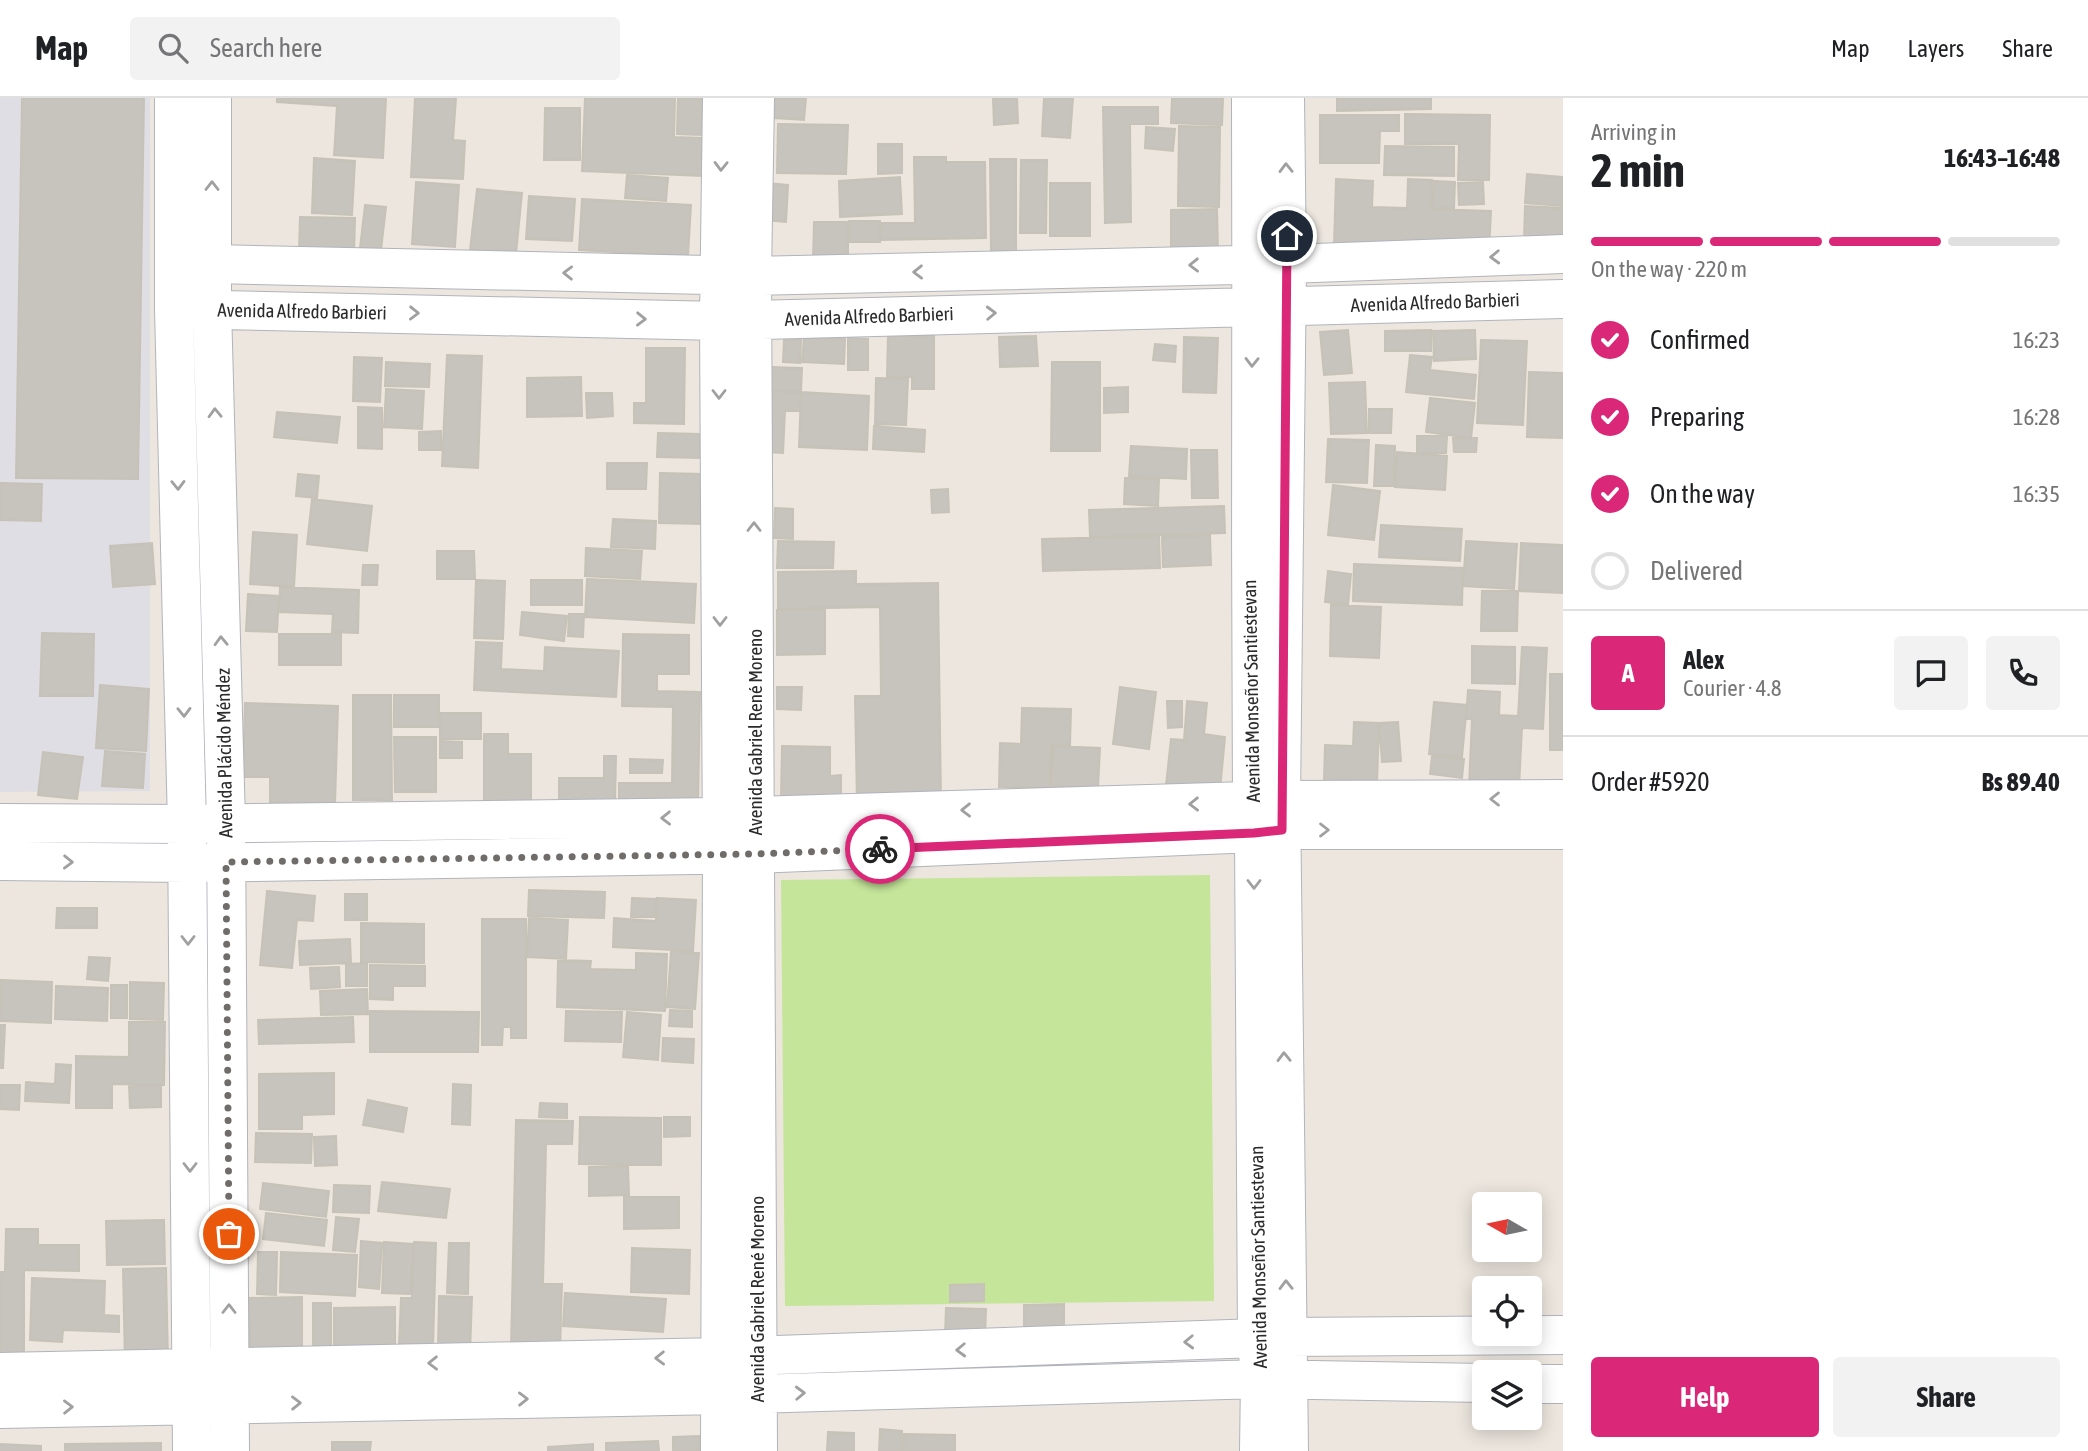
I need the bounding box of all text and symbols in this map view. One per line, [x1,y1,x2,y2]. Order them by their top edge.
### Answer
search box [130,17,620,80]
text: Map [35,29,88,67]
icon: search [154,29,192,67]
text: Search here [210,33,322,63]
text: Map [1831,35,1870,62]
text: Layers [1908,35,1964,62]
text: Share [2002,35,2053,62]
text: Arriving in [1591,119,1677,145]
text: 16:43–16:48 [1944,143,2060,173]
text: 2 min [1591,144,1685,197]
one-way arrow [713,161,729,172]
one-way arrow [1278,163,1294,173]
one-way arrow [204,180,220,191]
pin [1257,206,1317,266]
icon: home [1268,217,1306,255]
one-way arrow [1489,249,1500,264]
text: On the way · 220 m [1591,256,1747,282]
one-way arrow [1188,258,1199,273]
one-way arrow [562,265,573,280]
one-way arrow [912,265,923,280]
street label: Avenida Alfredo Barbieri [1350,288,1520,316]
street label: Avenida Alfredo Barbieri [217,299,387,323]
street label: Avenida Alfredo Barbieri [784,302,954,330]
one-way arrow [986,305,997,321]
one-way arrow [409,306,420,321]
one-way arrow [637,311,647,327]
icon: check [1591,321,1629,359]
text: Confirmed [1650,325,1750,355]
text: 16:23 [2013,327,2060,353]
one-way arrow [1244,357,1260,368]
one-way arrow [711,389,727,399]
icon: check [1591,398,1629,436]
text: Preparing [1650,402,1744,432]
text: 16:28 [2013,404,2060,430]
one-way arrow [207,408,223,418]
icon: check [1591,475,1629,513]
one-way arrow [171,479,186,490]
text: On the way [1650,479,1755,509]
text: 16:35 [2013,481,2060,507]
one-way arrow [746,521,762,532]
text: Delivered [1650,556,1743,586]
street label: Avenida Monseñor Santiestevan [1238,579,1264,803]
one-way arrow [712,616,728,627]
street label: Avenida Gabriel René Moreno [744,629,766,835]
one-way arrow [214,635,229,646]
button: chat [1894,636,1968,710]
button: phone [1986,636,2060,710]
text: Alex [1683,645,1724,675]
text: A [1622,658,1634,688]
street label: Avenida Plácido Méndez [212,668,236,838]
text: Courier · 4.8 [1683,675,1782,701]
one-way arrow [176,707,192,718]
text: Order #5920 [1591,767,1710,797]
text: Bs 89.40 [1981,767,2060,797]
one-way arrow [1489,791,1500,807]
one-way arrow [1188,797,1199,812]
one-way arrow [961,803,972,818]
one-way arrow [660,810,671,825]
courier [845,814,915,884]
one-way arrow [1319,822,1330,838]
icon: bike [861,830,899,868]
one-way arrow [63,854,74,870]
one-way arrow [1246,879,1262,889]
one-way arrow [180,935,196,945]
one-way arrow [1276,1052,1292,1062]
street label: Avenida Monseñor Santiestevan [1245,1145,1271,1369]
one-way arrow [182,1162,197,1173]
north arrow [1472,1192,1542,1262]
map controls [1472,1192,1542,1430]
street label: Avenida Gabriel René Moreno [746,1196,768,1402]
pin [199,1204,259,1264]
icon: bag [210,1215,248,1253]
button: locate [1472,1276,1542,1346]
one-way arrow [1278,1279,1294,1290]
one-way arrow [221,1304,237,1314]
one-way arrow [1183,1335,1194,1350]
one-way arrow [955,1342,966,1357]
one-way arrow [655,1351,666,1366]
one-way arrow [427,1355,438,1371]
button: Help [1591,1357,1819,1437]
button: Share [1833,1357,2060,1437]
button: layers [1472,1360,1542,1430]
one-way arrow [795,1385,805,1401]
one-way arrow [518,1391,529,1406]
one-way arrow [291,1395,301,1411]
one-way arrow [63,1399,74,1415]

